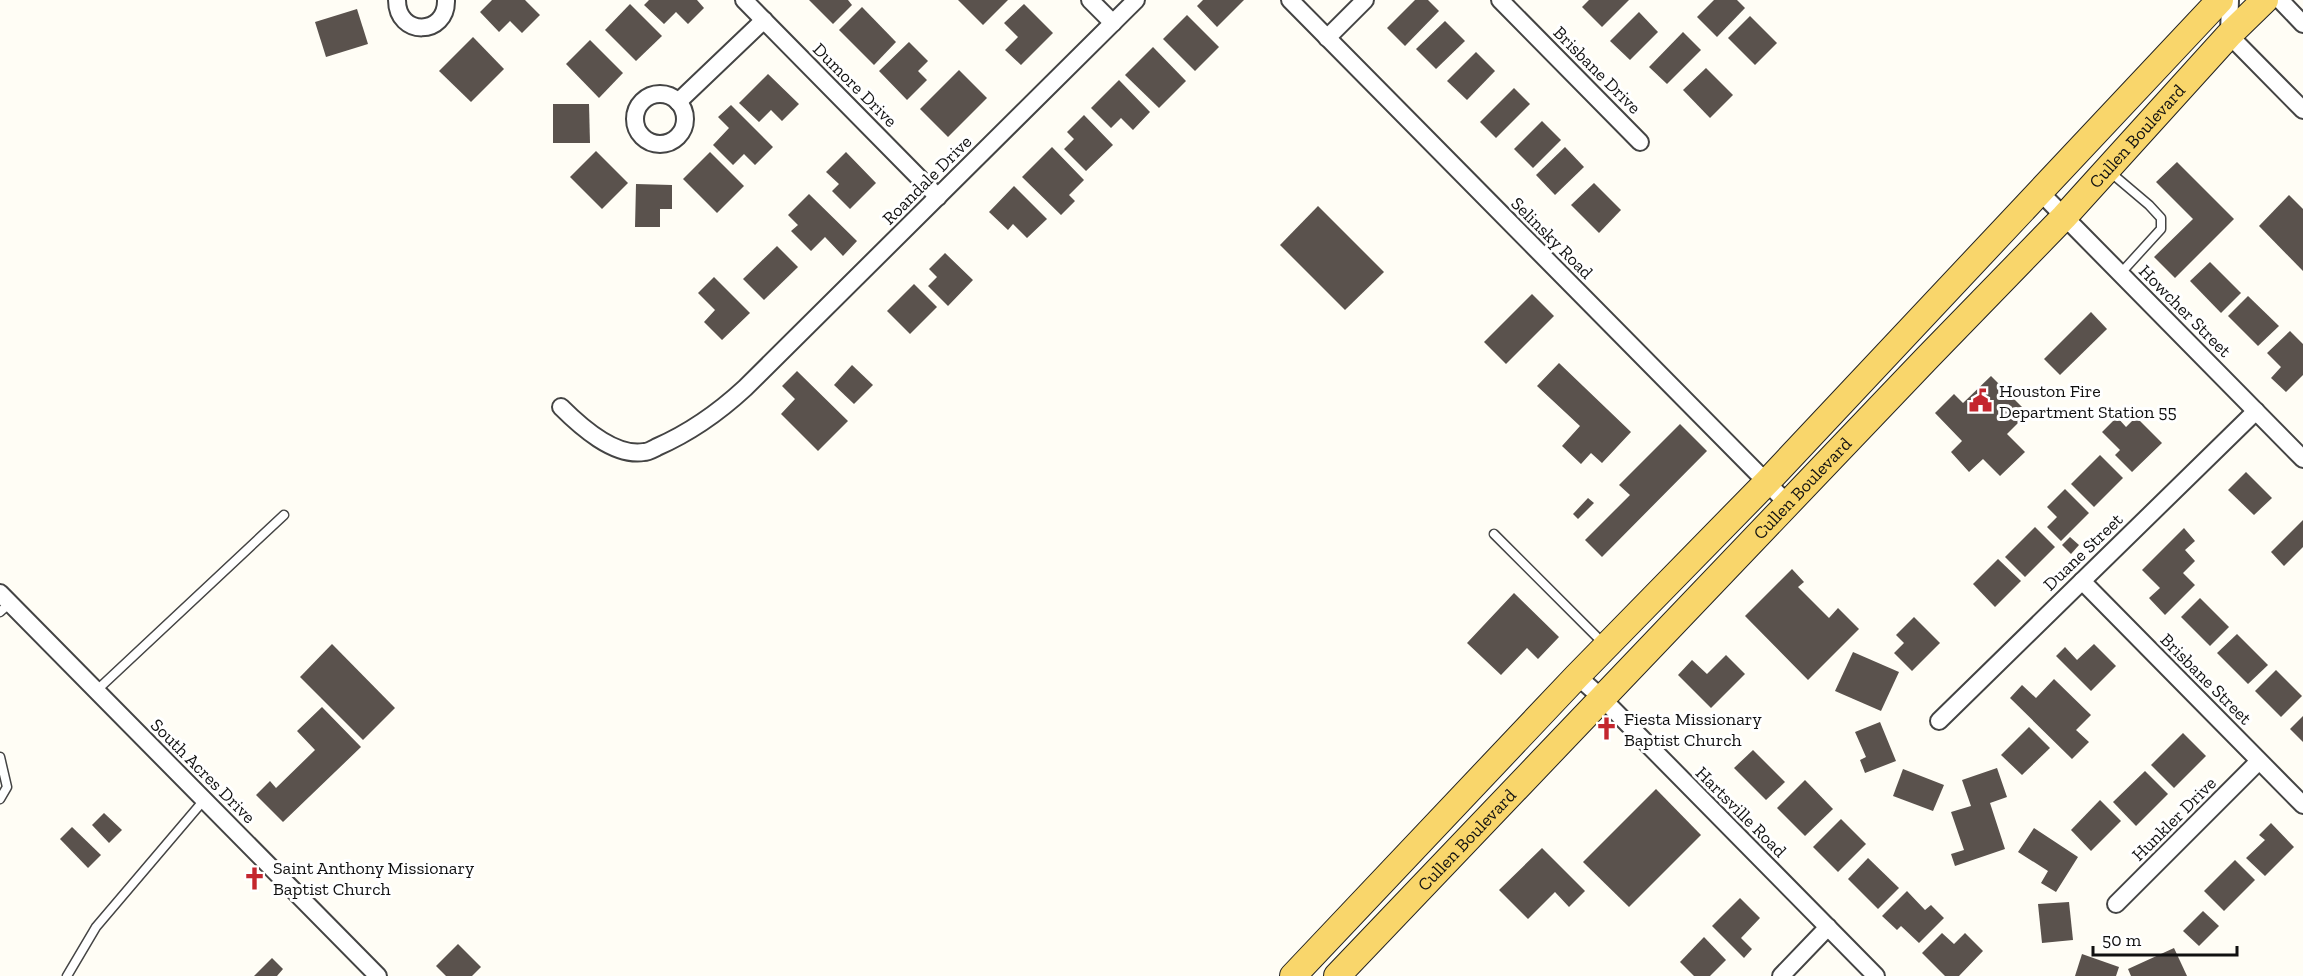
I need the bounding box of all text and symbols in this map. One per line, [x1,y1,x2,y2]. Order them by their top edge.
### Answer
street label: Brisbane Drive [1549,22,1645,118]
street label: Dumore Drive [808,38,902,132]
street label: Cullen Boulevard [2084,80,2190,193]
street label: Roandale Drive [878,131,976,229]
street label: Selinsky Road [1506,192,1598,284]
street label: Howcher Street [2134,260,2236,362]
place label: Houston Fire Department Station 55 [1999,380,2177,423]
public building icon: Houston Fire Department Station 55 [1968,388,1994,414]
street label: Cullen Boulevard [1749,433,1856,544]
street label: Duane Street [2039,509,2127,595]
street label: Brisbane Street [2156,629,2256,729]
place label: Fiesta Missionary Baptist Church [1624,708,1762,751]
street label: South Acres Drive [146,714,260,828]
church icon: Fiesta Missionary Baptist Church [1593,716,1619,742]
street label: Hartsville Road [1691,762,1791,862]
street label: Hunkler Drive [2127,772,2221,866]
street label: Cullen Boulevard [1413,784,1521,896]
place label: Saint Anthony Missionary Baptist Church [273,857,475,900]
church icon: Saint Anthony Missionary Baptist Church [242,865,268,891]
scale bar [2093,919,2237,957]
text: 50 m [2102,929,2142,951]

